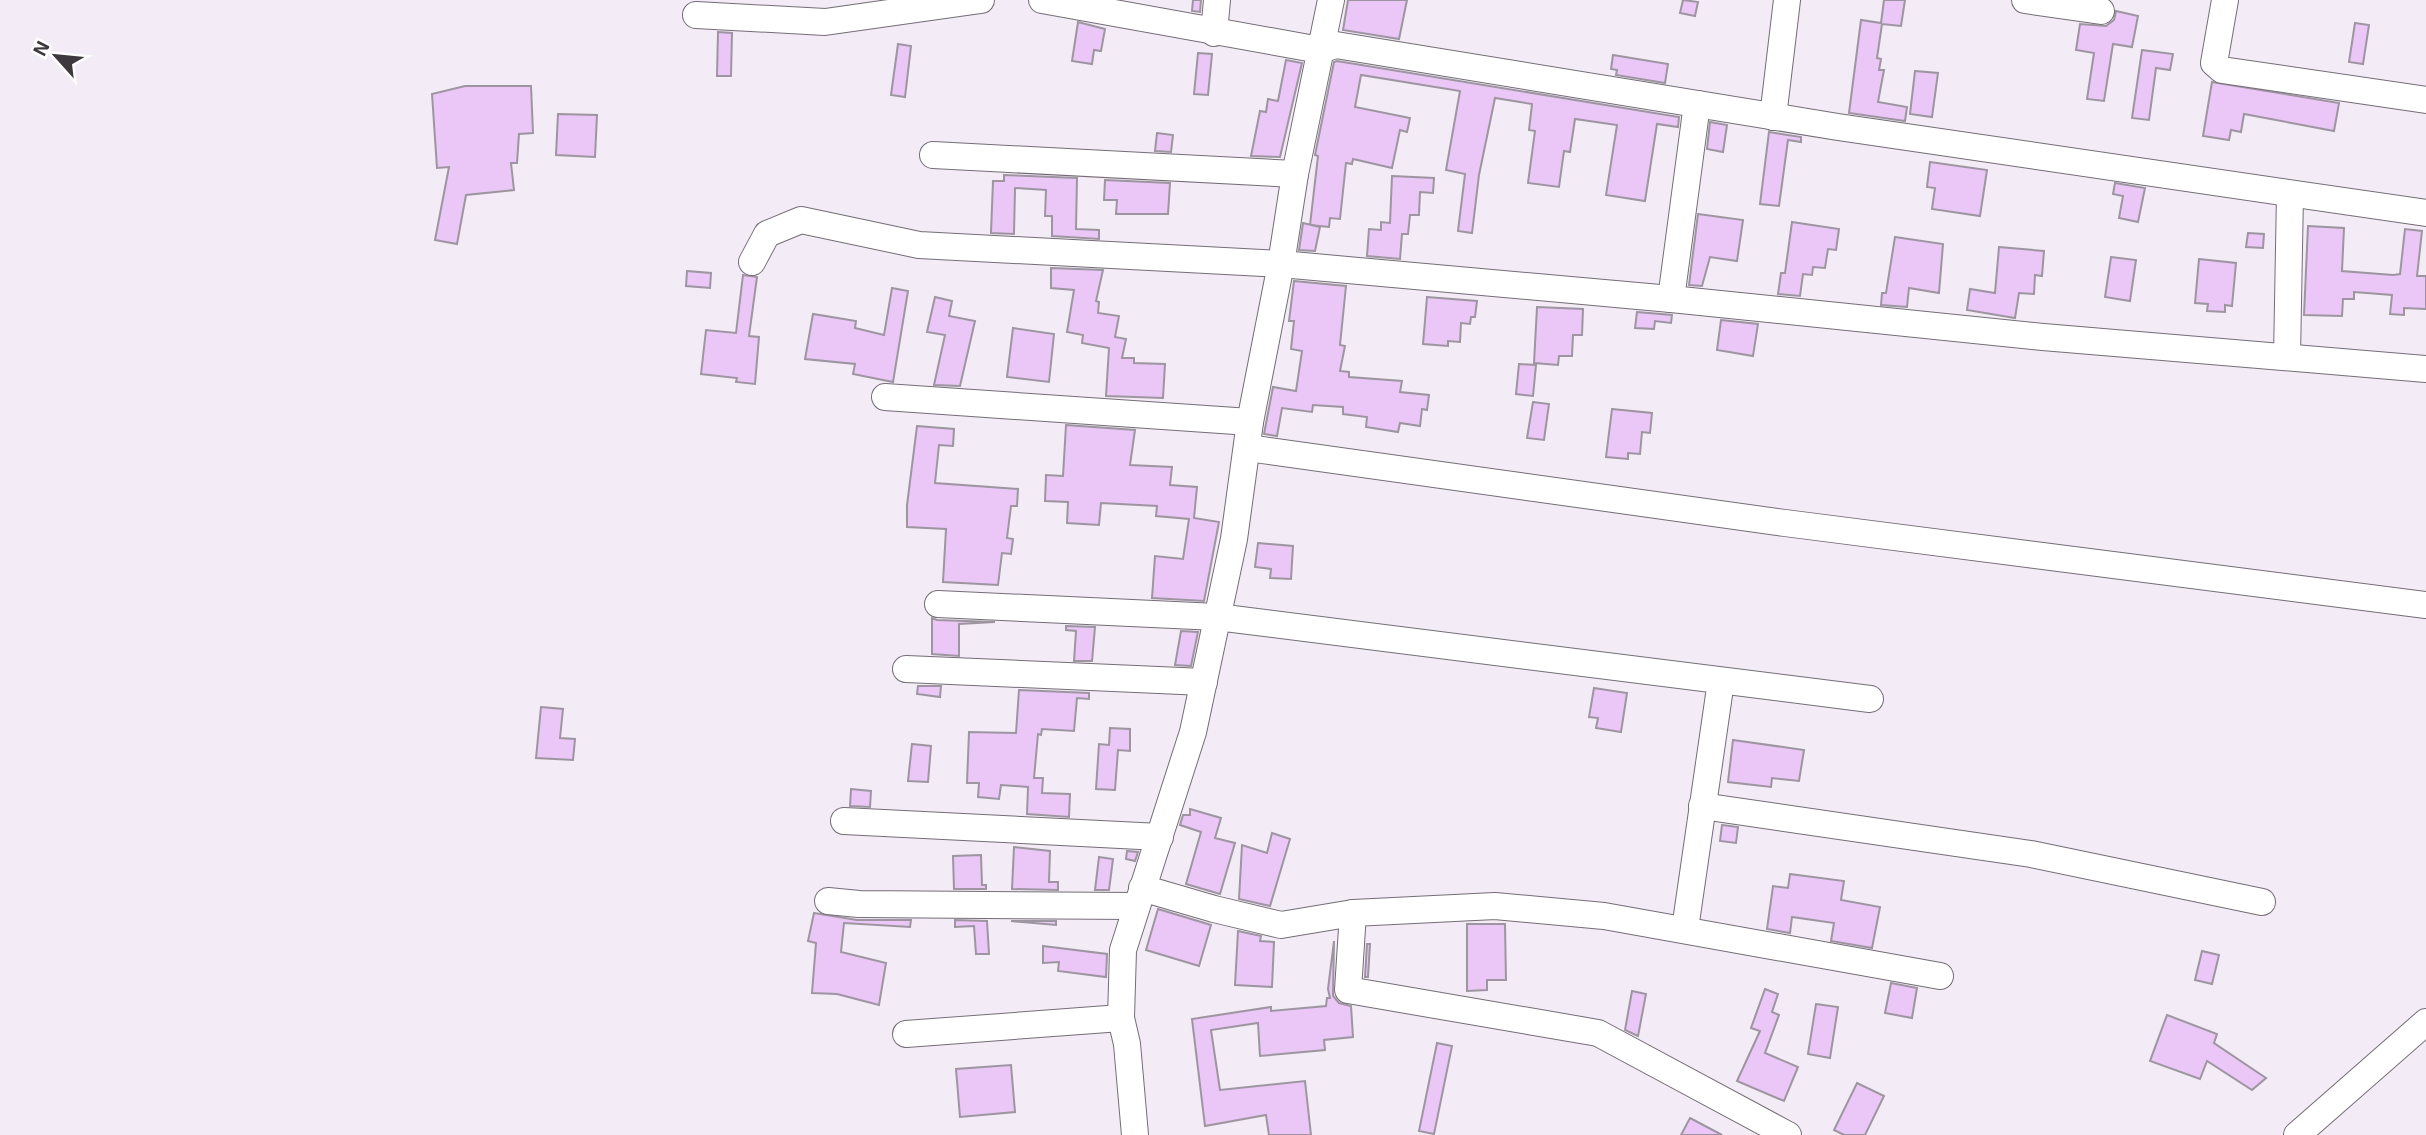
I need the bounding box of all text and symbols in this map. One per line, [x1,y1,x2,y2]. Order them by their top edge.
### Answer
north arrow [21,21,91,91]
text: N [27,37,54,59]

